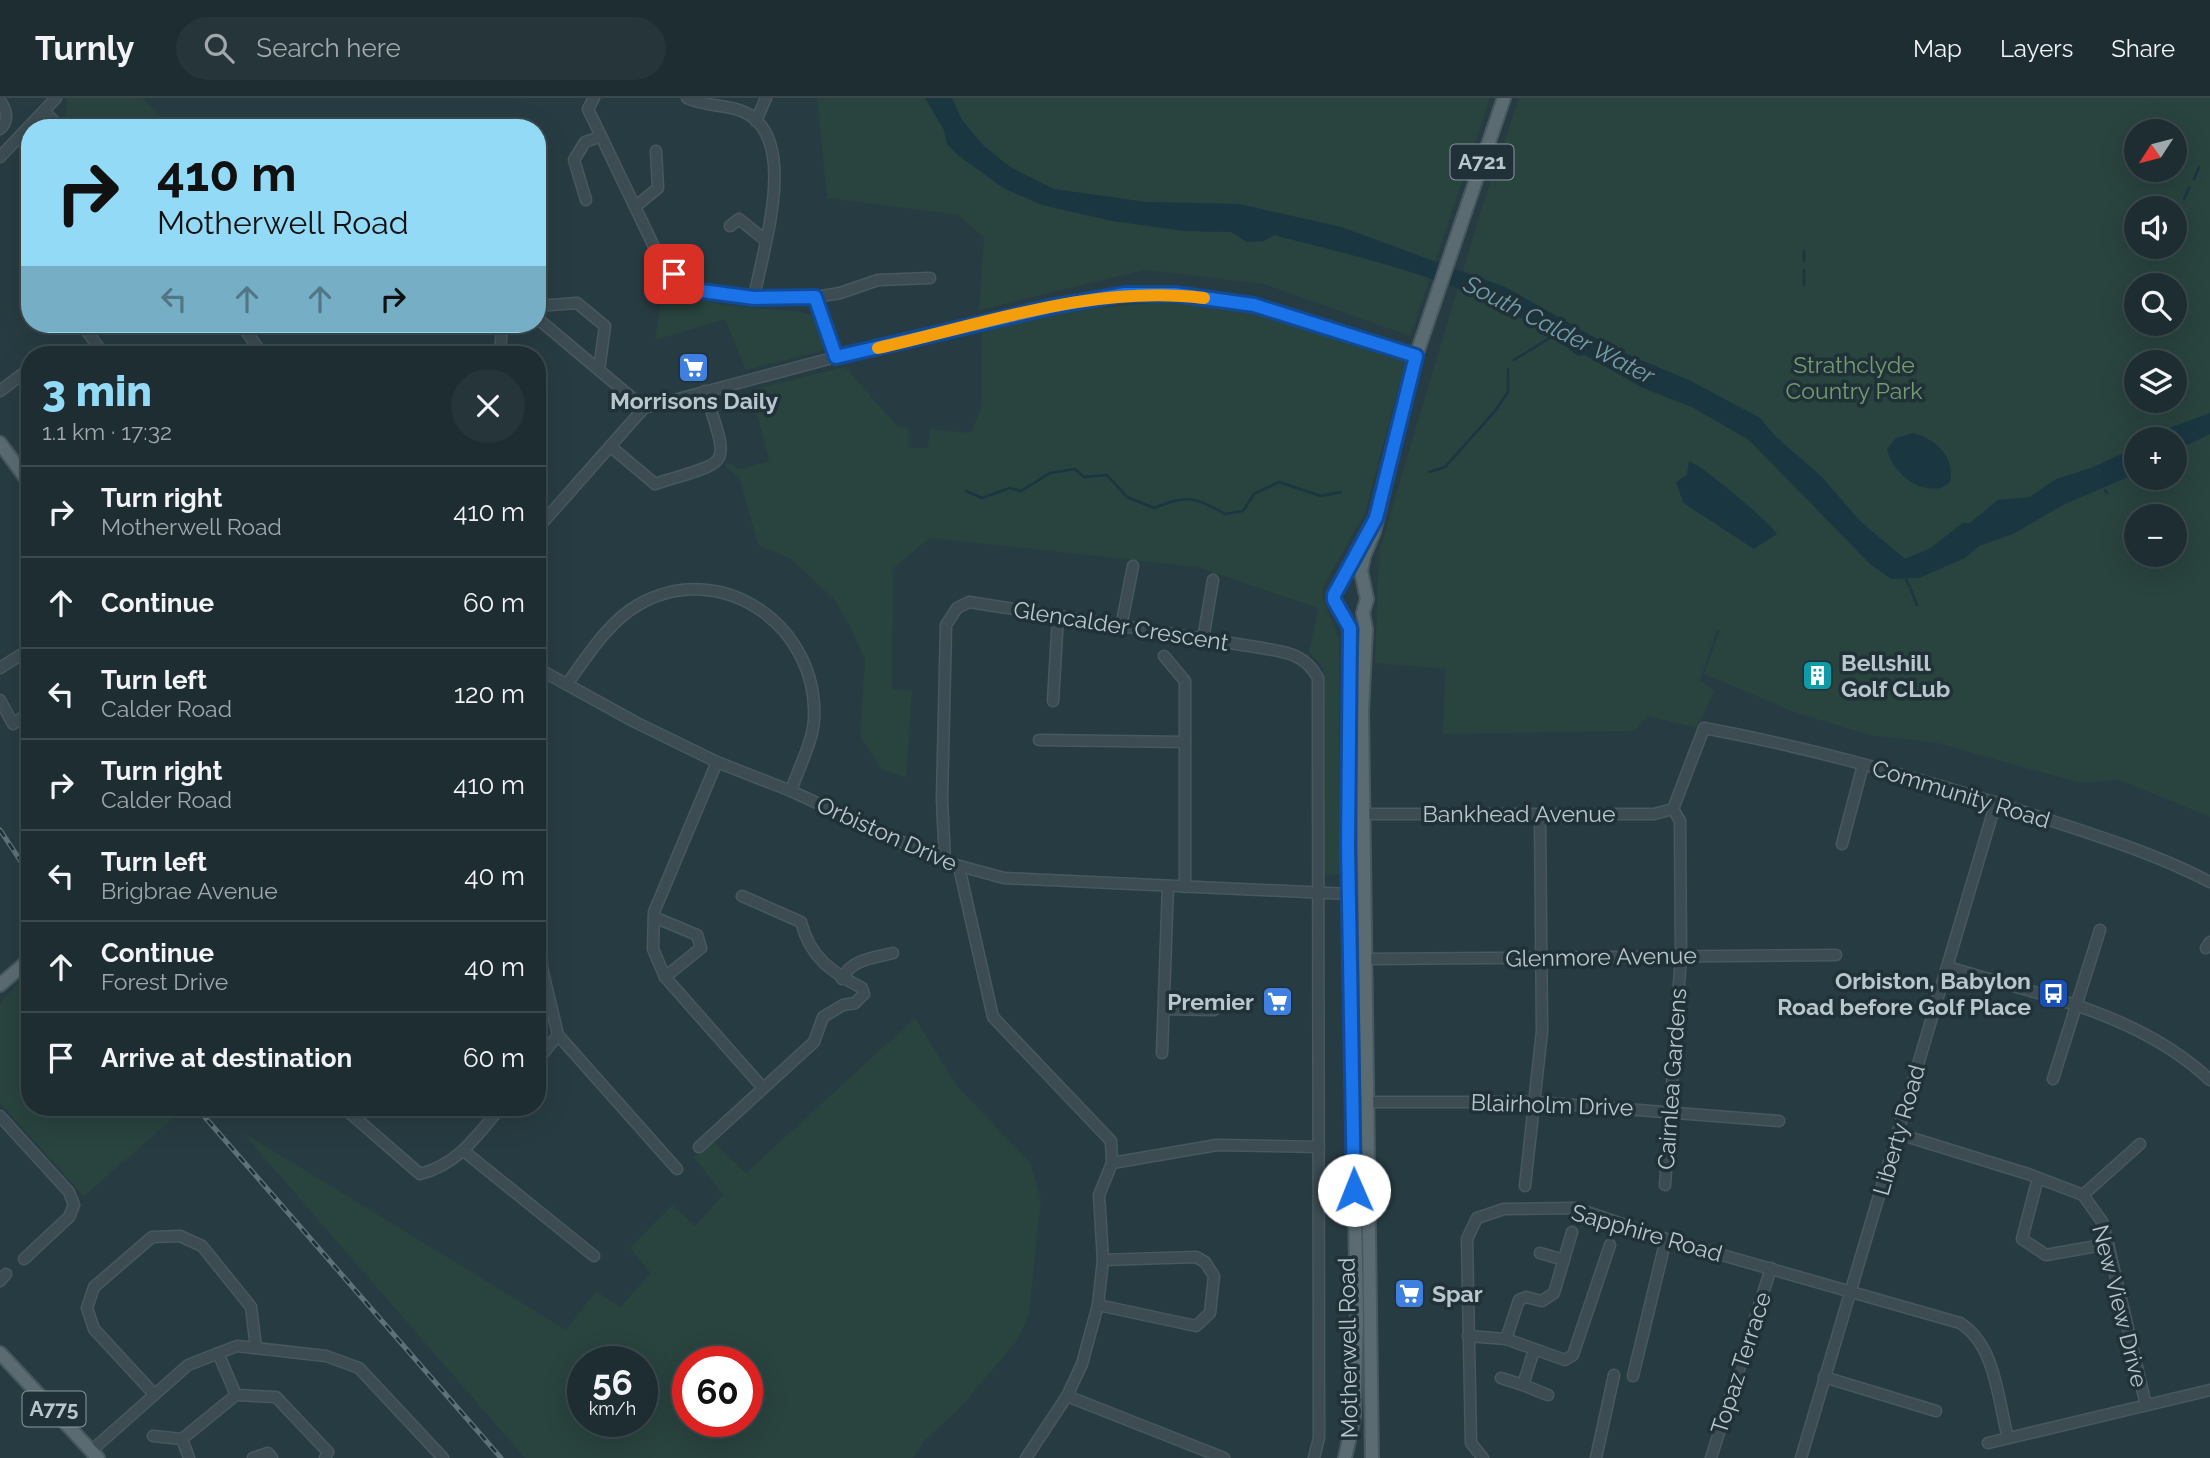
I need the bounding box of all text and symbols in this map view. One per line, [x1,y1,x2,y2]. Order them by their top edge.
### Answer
search box [176,17,666,80]
text: Turnly [35,29,134,68]
icon: search [200,29,238,67]
text: Search here [256,33,401,63]
text: Map [1913,34,1962,63]
text: Layers [2000,34,2073,63]
text: Share [2111,34,2175,63]
north arrow [2124,119,2188,182]
map controls [2124,119,2187,567]
road number: A721 [1450,144,1514,180]
text: 410 m [157,145,297,202]
icon: right [42,147,133,238]
button: sound [2124,196,2187,259]
text: Motherwell Road [157,204,409,241]
pin [644,244,704,304]
icon: arrive [655,255,693,293]
water label: South Calder Water [1458,268,1660,391]
button: search [2124,273,2187,336]
icon: left [155,280,193,318]
icon: ahead [228,280,266,318]
icon: ahead [301,280,339,318]
icon: right [374,280,412,318]
supermarket icon: Morrisons Daily [677,350,711,384]
button: layers [2124,350,2187,413]
park label: Strathclyde Country Park [1786,351,1922,404]
text: 3 min [42,367,152,416]
button: close [451,369,525,443]
place label: Morrisons Daily [610,387,778,414]
text: 1.1 km · 17:32 [42,418,172,445]
button: + [2124,427,2187,490]
text: Turn right [101,483,222,513]
icon: right [42,493,80,531]
text: 410 m [453,497,525,527]
button: − [2124,504,2187,567]
text: Motherwell Road [101,513,282,540]
icon: ahead [42,584,80,622]
text: Continue [101,588,214,618]
text: 60 m [463,588,525,618]
street label: Glencalder Crescent [1012,595,1231,656]
place label: Bellshill Golf CLub [1841,649,1950,702]
building icon: Bellshill Golf CLub [1801,659,1835,693]
text: Turn left [101,665,207,695]
icon: left [42,675,80,713]
text: 120 m [454,679,525,709]
text: Calder Road [101,695,232,722]
street label: Community Road [1869,754,2053,833]
text: Turn right [101,756,222,786]
icon: right [42,766,80,804]
text: 410 m [453,770,525,800]
text: Calder Road [101,786,232,813]
street label: Orbiston Drive [813,791,962,877]
street label: Bankhead Avenue [1422,800,1616,827]
text: Turn left [101,847,207,877]
icon: left [42,857,80,895]
text: 40 m [464,861,525,891]
text: Brigbrae Avenue [101,877,278,904]
text: Continue [101,938,214,968]
street label: Glenmore Avenue [1505,941,1697,972]
icon: ahead [42,948,80,986]
text: 40 m [464,952,525,982]
place label: Orbiston, Babylon Road before Golf Place [1777,967,2031,1020]
text: Forest Drive [101,968,228,995]
bus stop icon: Orbiston, Babylon Road before Golf Place [2037,977,2071,1011]
supermarket icon: Premier [1260,985,1294,1019]
street label: Cairnlea Gardens [1652,987,1691,1171]
place label: Premier [1167,988,1254,1015]
icon: arrive [42,1039,80,1077]
text: Arrive at destination [101,1043,352,1073]
text: 60 m [463,1043,525,1073]
street label: Liberty Road [1867,1061,1930,1198]
street label: Blairholm Drive [1470,1088,1634,1121]
position arrow [1317,1153,1391,1227]
street label: Sapphire Road [1569,1198,1726,1267]
street label: New View Drive [2087,1222,2154,1390]
street label: Motherwell Road [1332,1257,1363,1439]
supermarket icon: Spar [1392,1277,1426,1311]
place label: Spar [1432,1280,1483,1307]
street label: Topaz Terrace [1705,1288,1776,1437]
speed limit sign: 60 [672,1346,763,1437]
text: 56 [592,1362,633,1403]
road number: A775 [22,1392,86,1426]
text: km/h [589,1398,636,1419]

